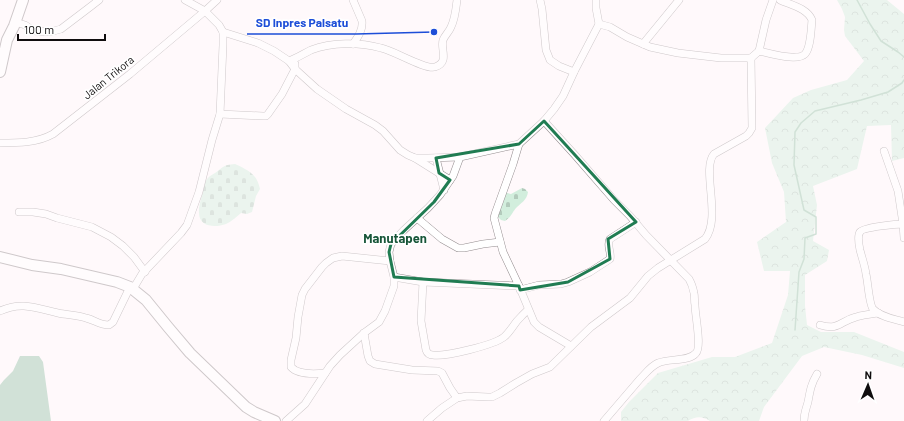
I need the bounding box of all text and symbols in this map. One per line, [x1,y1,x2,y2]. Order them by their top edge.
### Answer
callout: SD Inpres Palsatu [247,10,356,34]
text: SD Inpres Palsatu [256,15,348,29]
scale bar [18,16,105,42]
text: 100 m [24,22,54,36]
street label: Jalan Trikora [80,53,136,101]
district label: Manutapen [363,230,427,246]
north arrow [848,365,888,405]
text: N [864,368,872,381]

